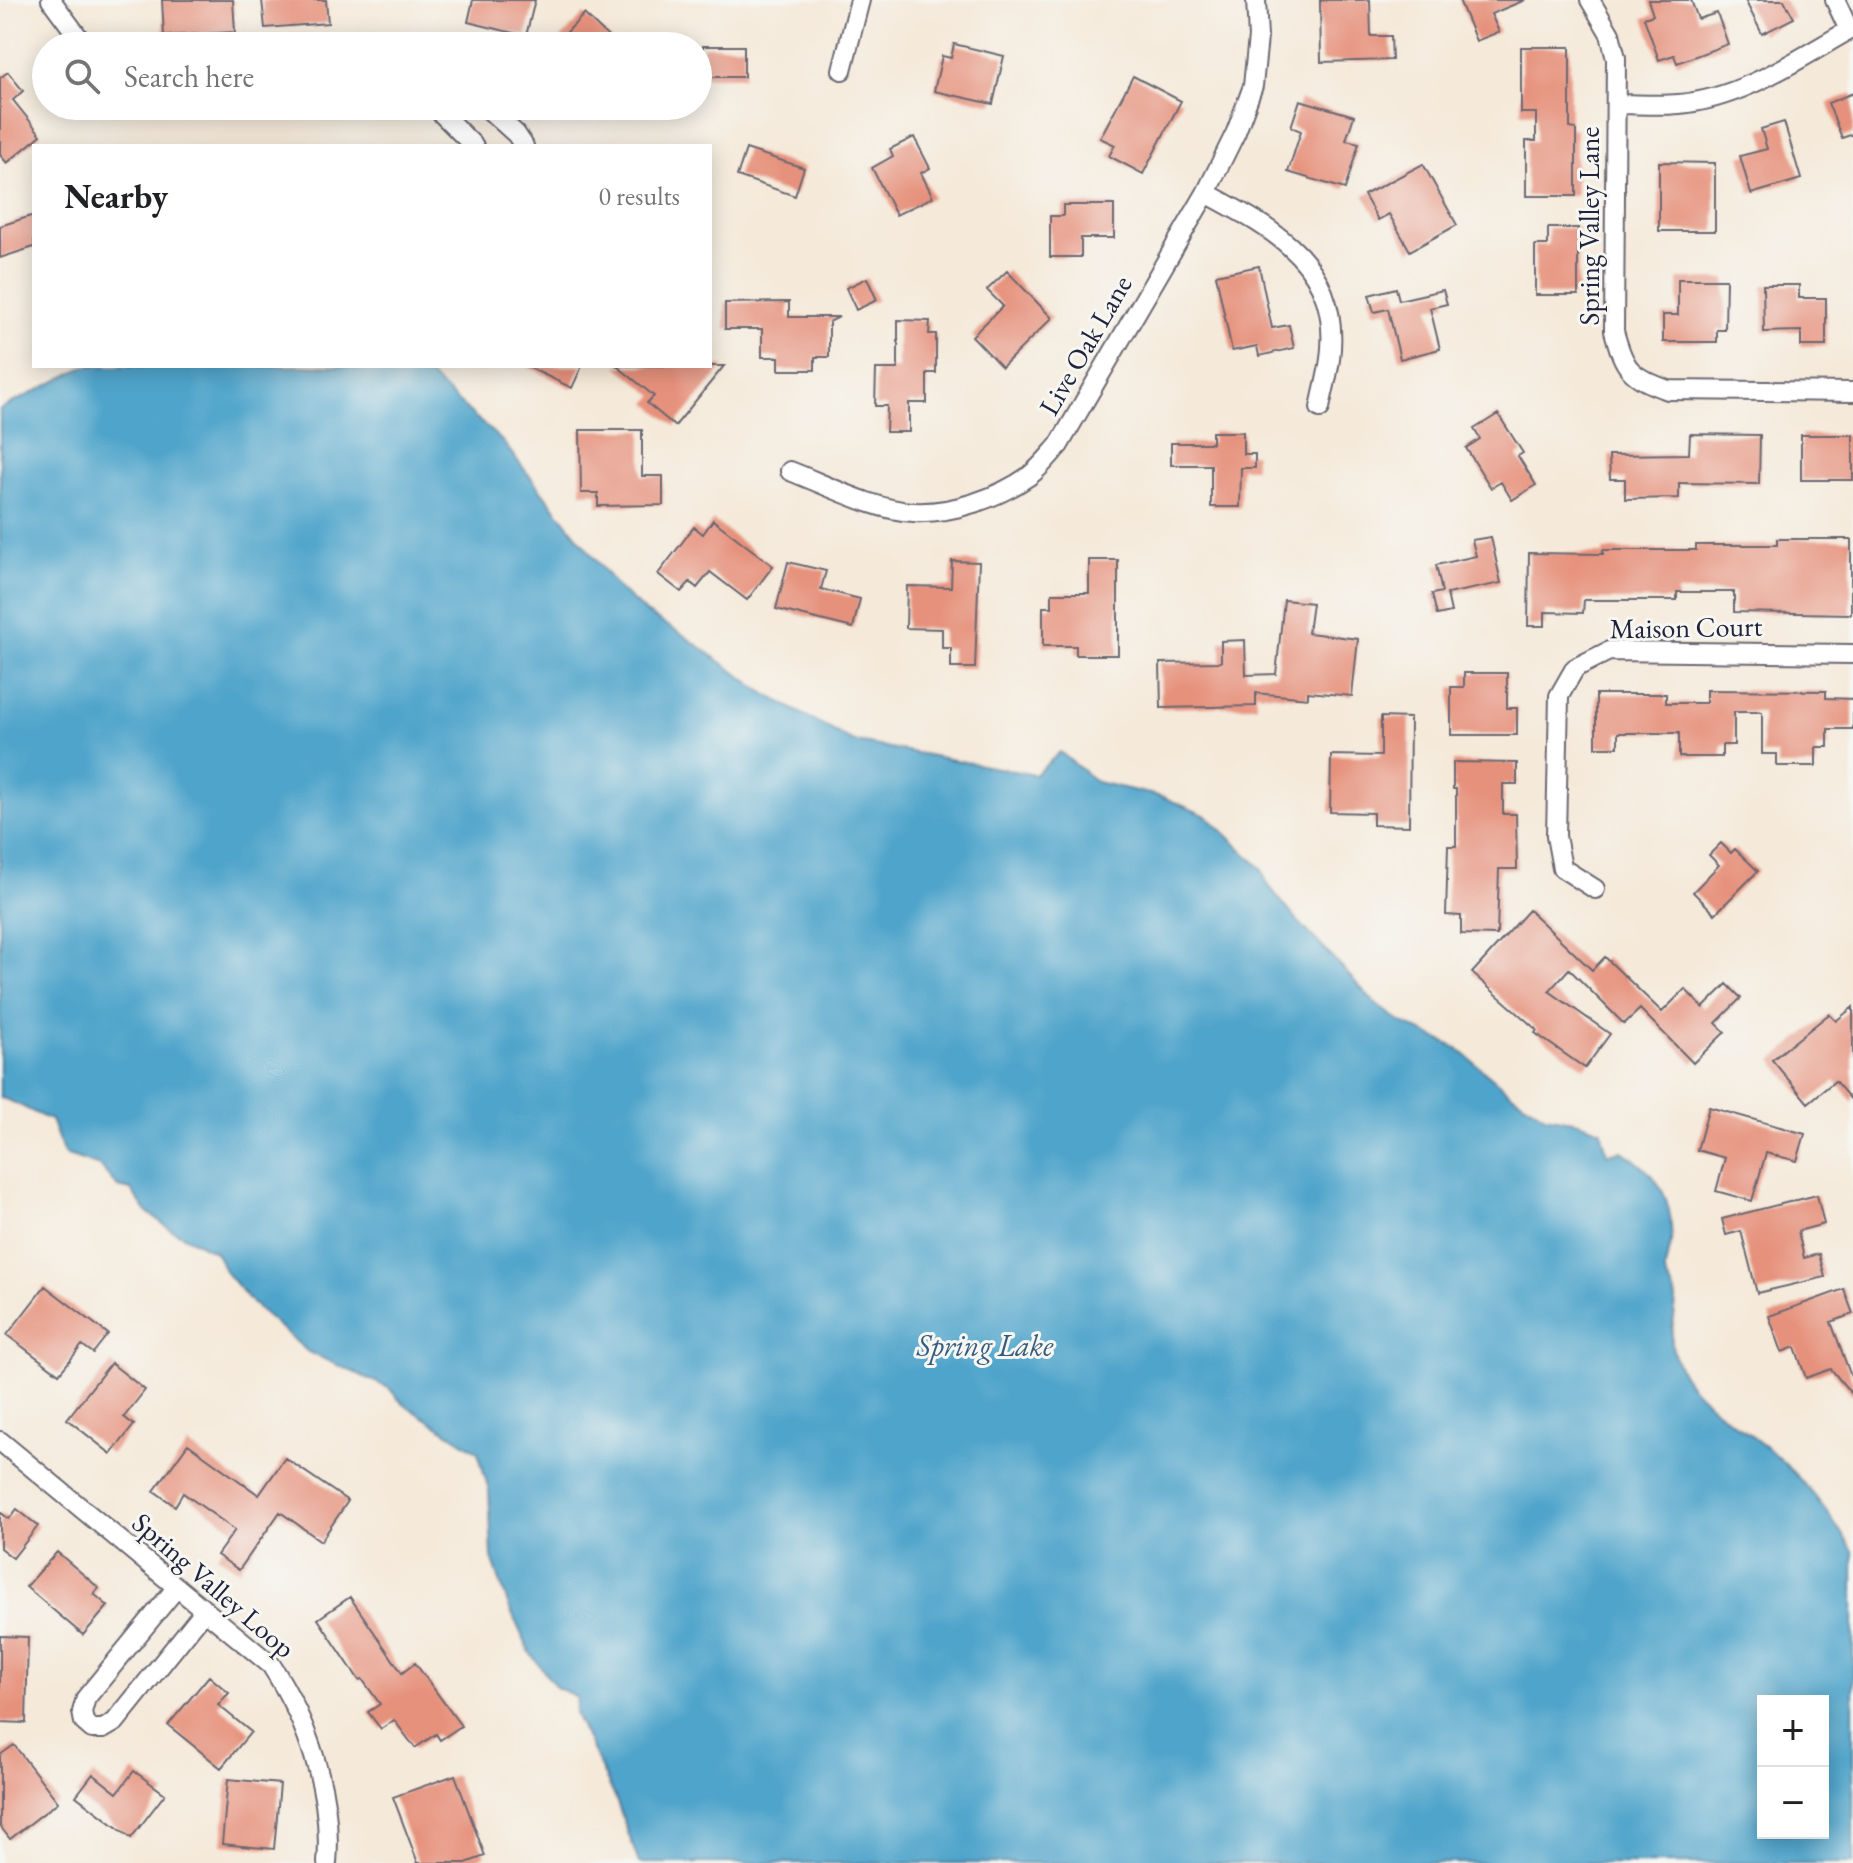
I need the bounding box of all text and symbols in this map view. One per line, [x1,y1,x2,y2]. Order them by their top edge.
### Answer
search box [32,32,712,120]
icon: search [60,54,104,98]
text: Search here [124,57,254,96]
street label: Spring Valley Lane [1571,126,1607,325]
text: Nearby [64,174,168,218]
text: 0 results [599,179,680,213]
street label: Live Oak Lane [1030,268,1140,421]
street label: Maison Court [1609,608,1763,646]
water label: Spring Lake [916,1326,1054,1365]
street label: Spring Valley Loop [125,1504,303,1666]
map controls [1757,1695,1829,1839]
button: + [1757,1695,1829,1767]
button: − [1757,1767,1829,1839]

